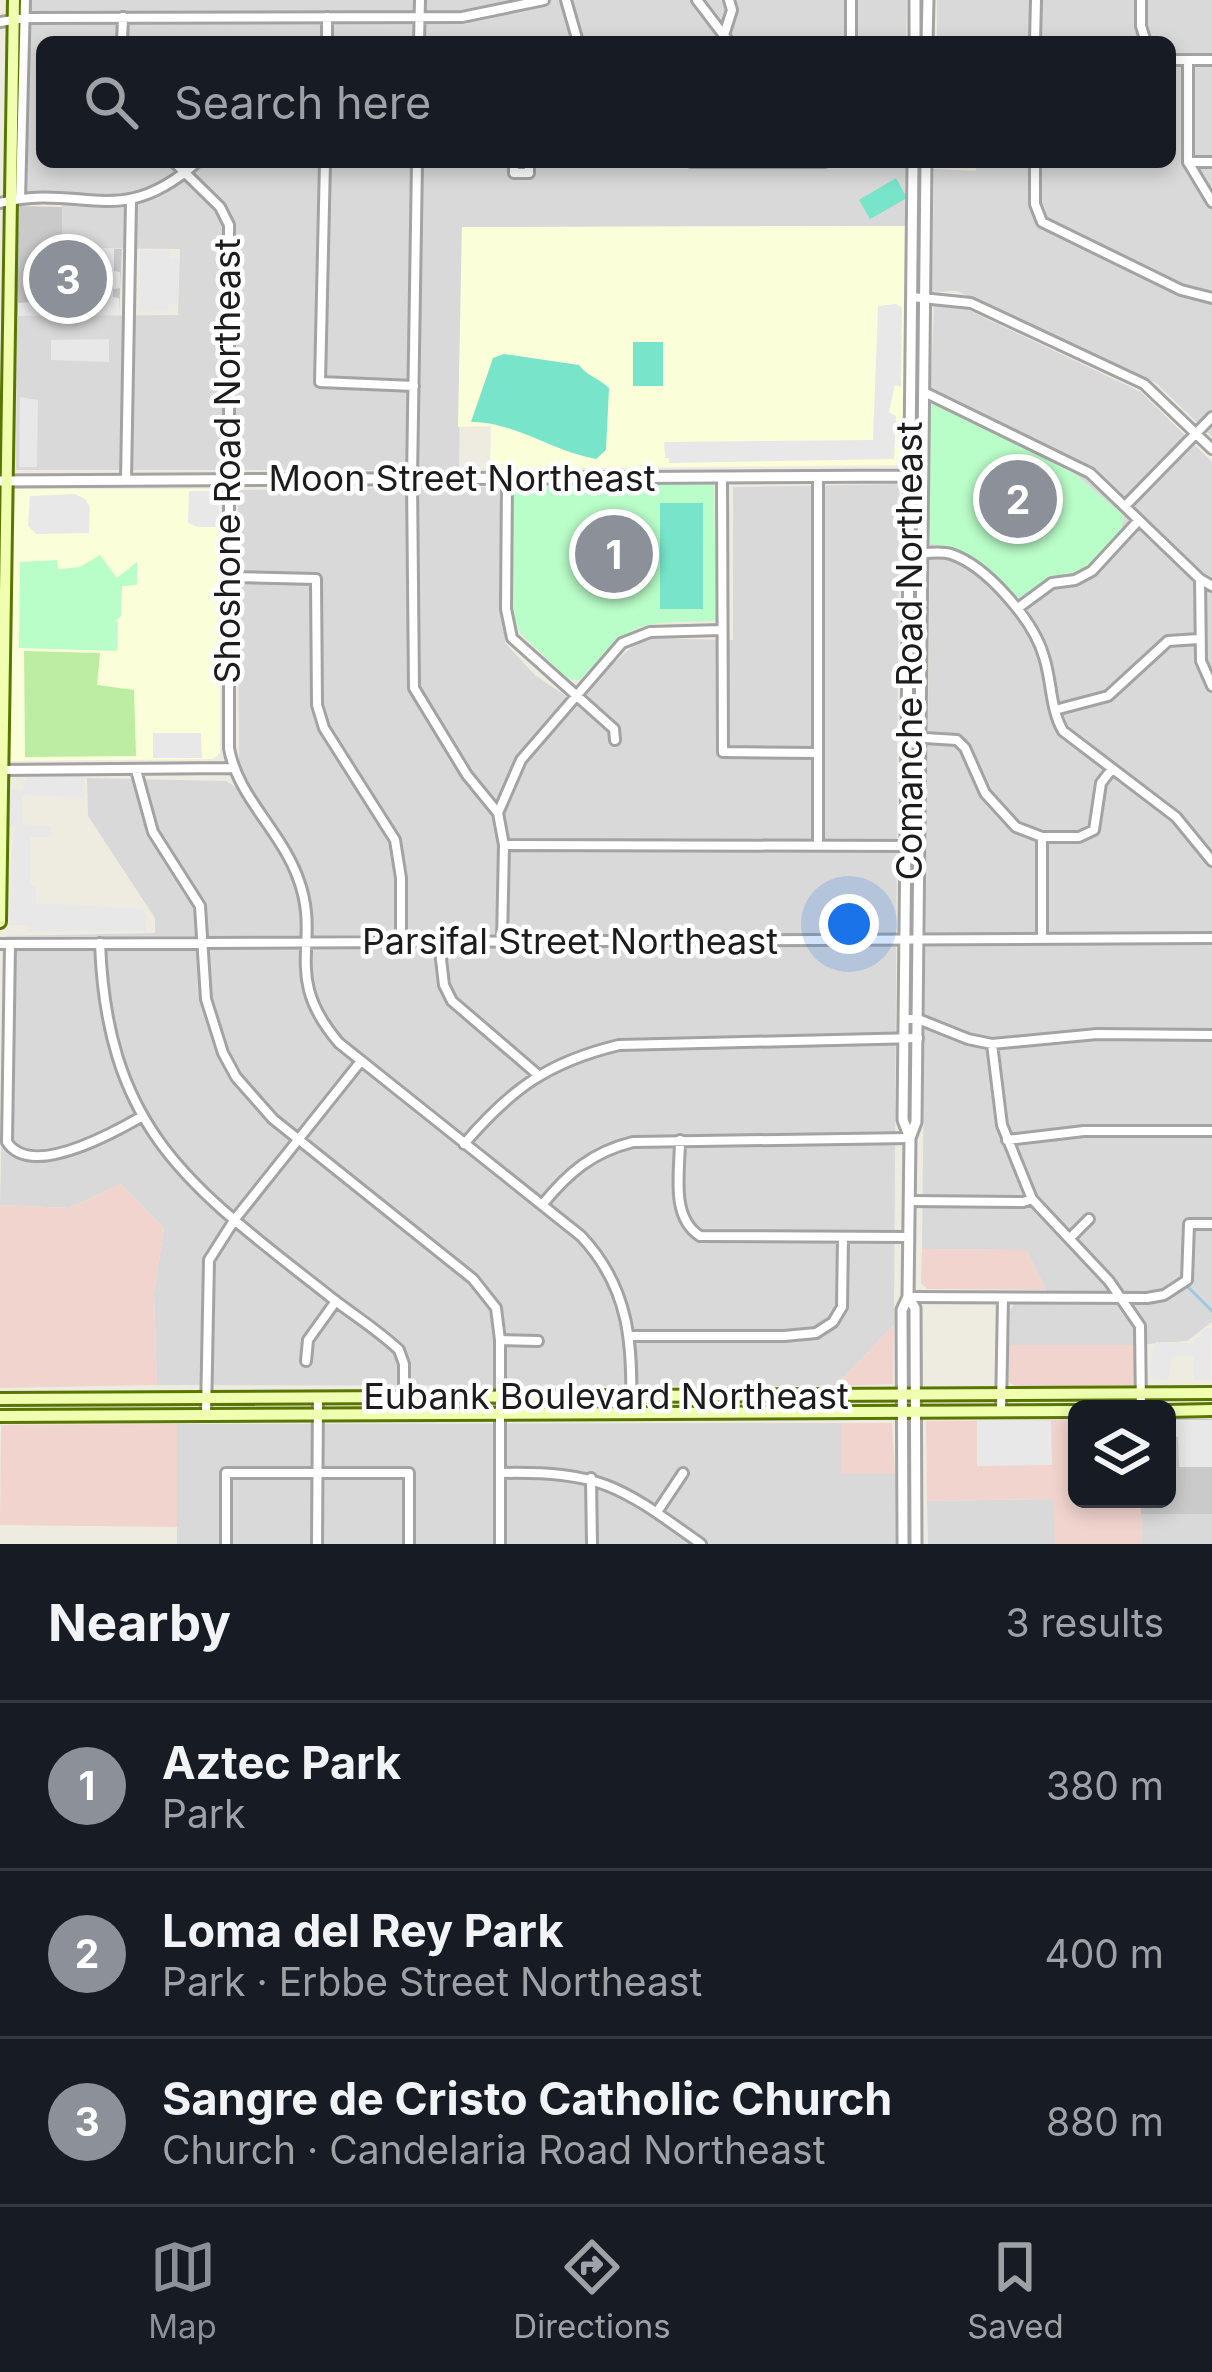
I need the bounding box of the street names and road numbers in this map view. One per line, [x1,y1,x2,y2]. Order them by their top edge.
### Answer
street label: Shoshone Road Northeast [205,238,249,684]
street label: Comanche Road Northeast [887,421,931,881]
street label: Moon Street Northeast [268,456,656,500]
street label: Parsifal Street Northeast [362,919,778,963]
street label: Eubank Boulevard Northeast [363,1374,849,1418]

